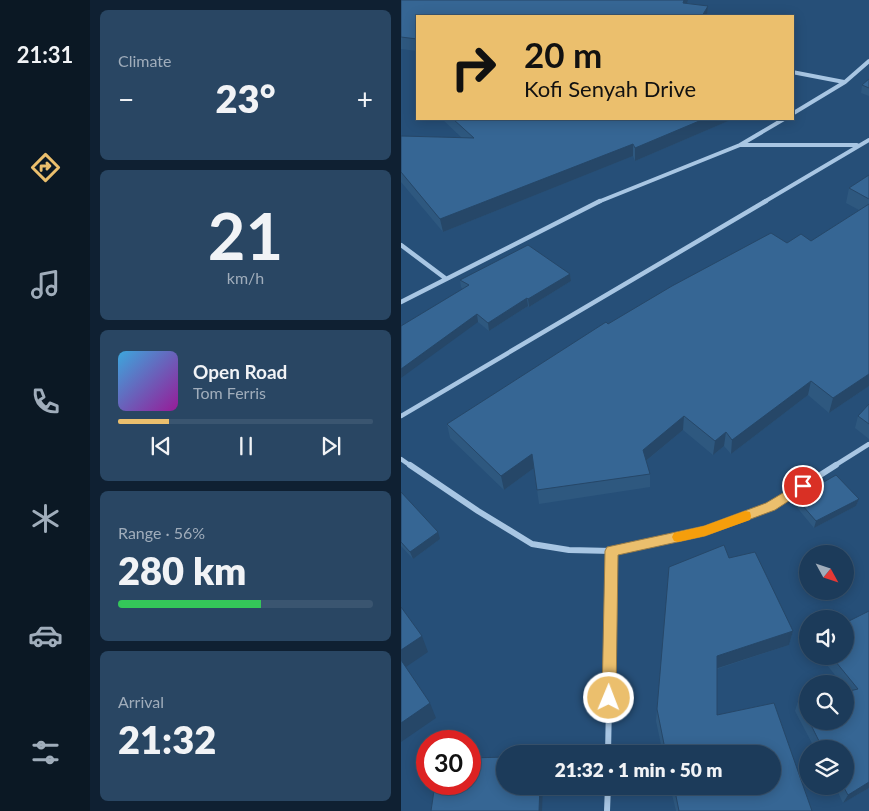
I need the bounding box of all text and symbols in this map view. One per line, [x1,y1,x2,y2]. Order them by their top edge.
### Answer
text: 20 m [524,33,602,75]
icon: right [441,35,506,100]
text: 21:31 [17,41,73,68]
text: Climate [118,51,171,70]
text: 23° [216,75,275,121]
text: Kofi Senyah Drive [524,75,696,102]
text: − [118,82,134,116]
text: + [357,82,373,116]
icon: directions [28,150,63,185]
text: 21 [208,196,283,274]
icon: music [28,267,63,302]
text: km/h [227,268,264,287]
text: Open Road [193,360,287,383]
text: Tom Ferris [193,383,266,402]
icon: phone [28,384,63,419]
icon: previous [147,432,175,460]
icon: pause [232,432,260,460]
icon: next [317,432,345,460]
pin [782,465,824,507]
icon: arrive [789,472,817,500]
icon: climate [28,501,63,536]
text: Range · 56% [118,523,205,542]
north arrow [799,545,853,600]
map controls [799,545,854,795]
text: 280 km [118,547,246,593]
button: sound [799,610,854,665]
icon: car [28,618,63,653]
position arrow [582,671,634,723]
button: search [799,675,854,730]
text: Arrival [118,692,164,711]
text: 21:32 [118,716,216,762]
speed limit sign: 30 [416,730,481,795]
icon: filters [28,735,63,770]
button: layers [799,740,854,795]
text: 21:32 · 1 min · 50 m [555,758,722,781]

